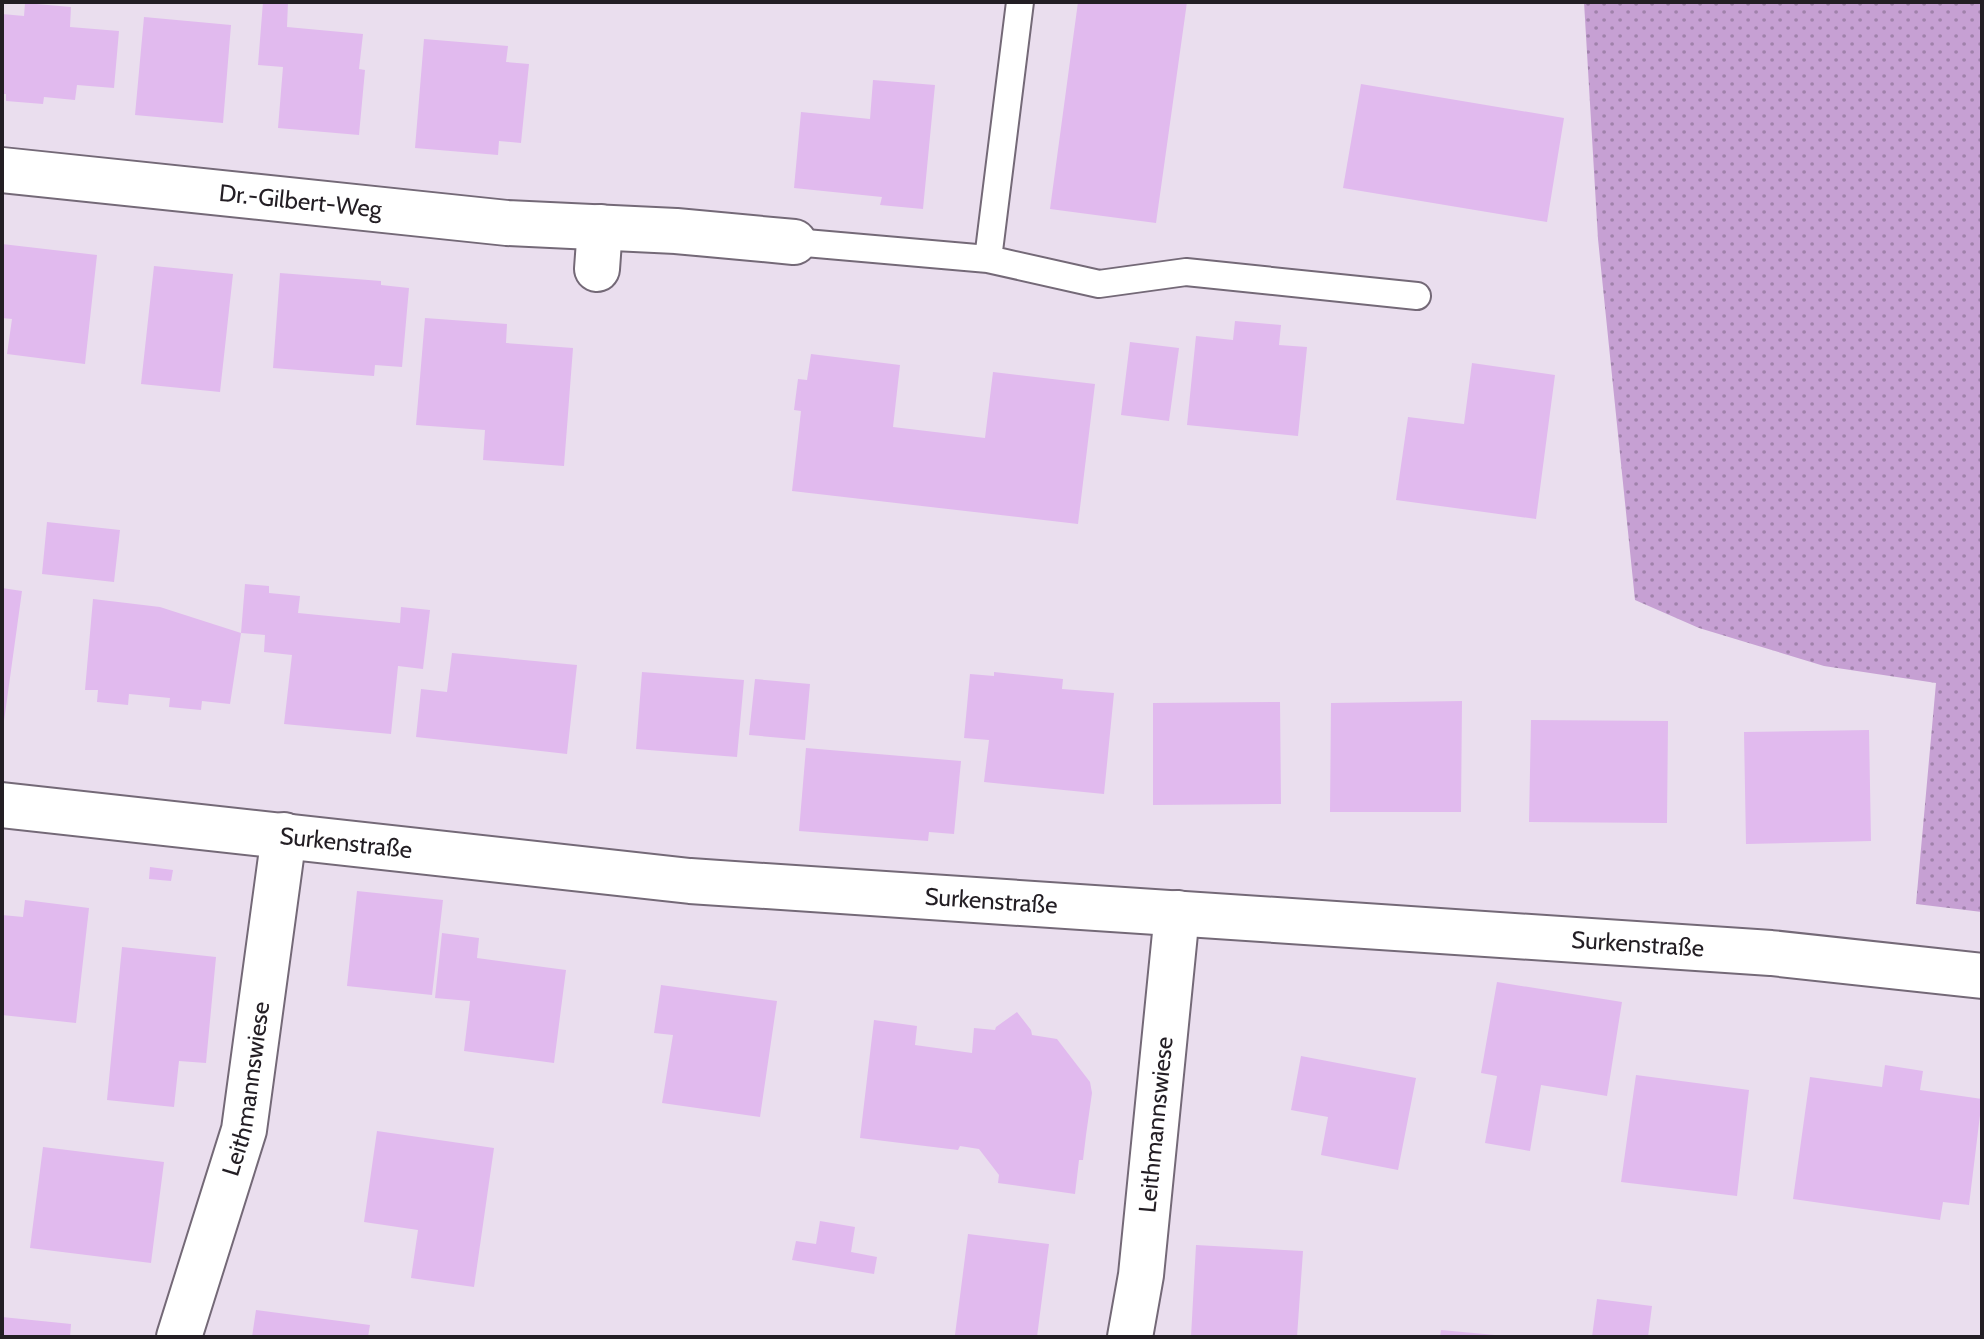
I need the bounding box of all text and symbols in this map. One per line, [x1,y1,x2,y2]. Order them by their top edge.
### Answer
street label: Dr.-Gilbert-Weg [218,178,384,224]
street label: Surkenstraße [278,821,414,864]
street label: Surkenstraße [924,882,1059,919]
street label: Surkenstraße [1570,925,1705,963]
street label: Leithmannswiese [216,1000,275,1179]
street label: Leithmannswiese [1132,1035,1179,1214]

